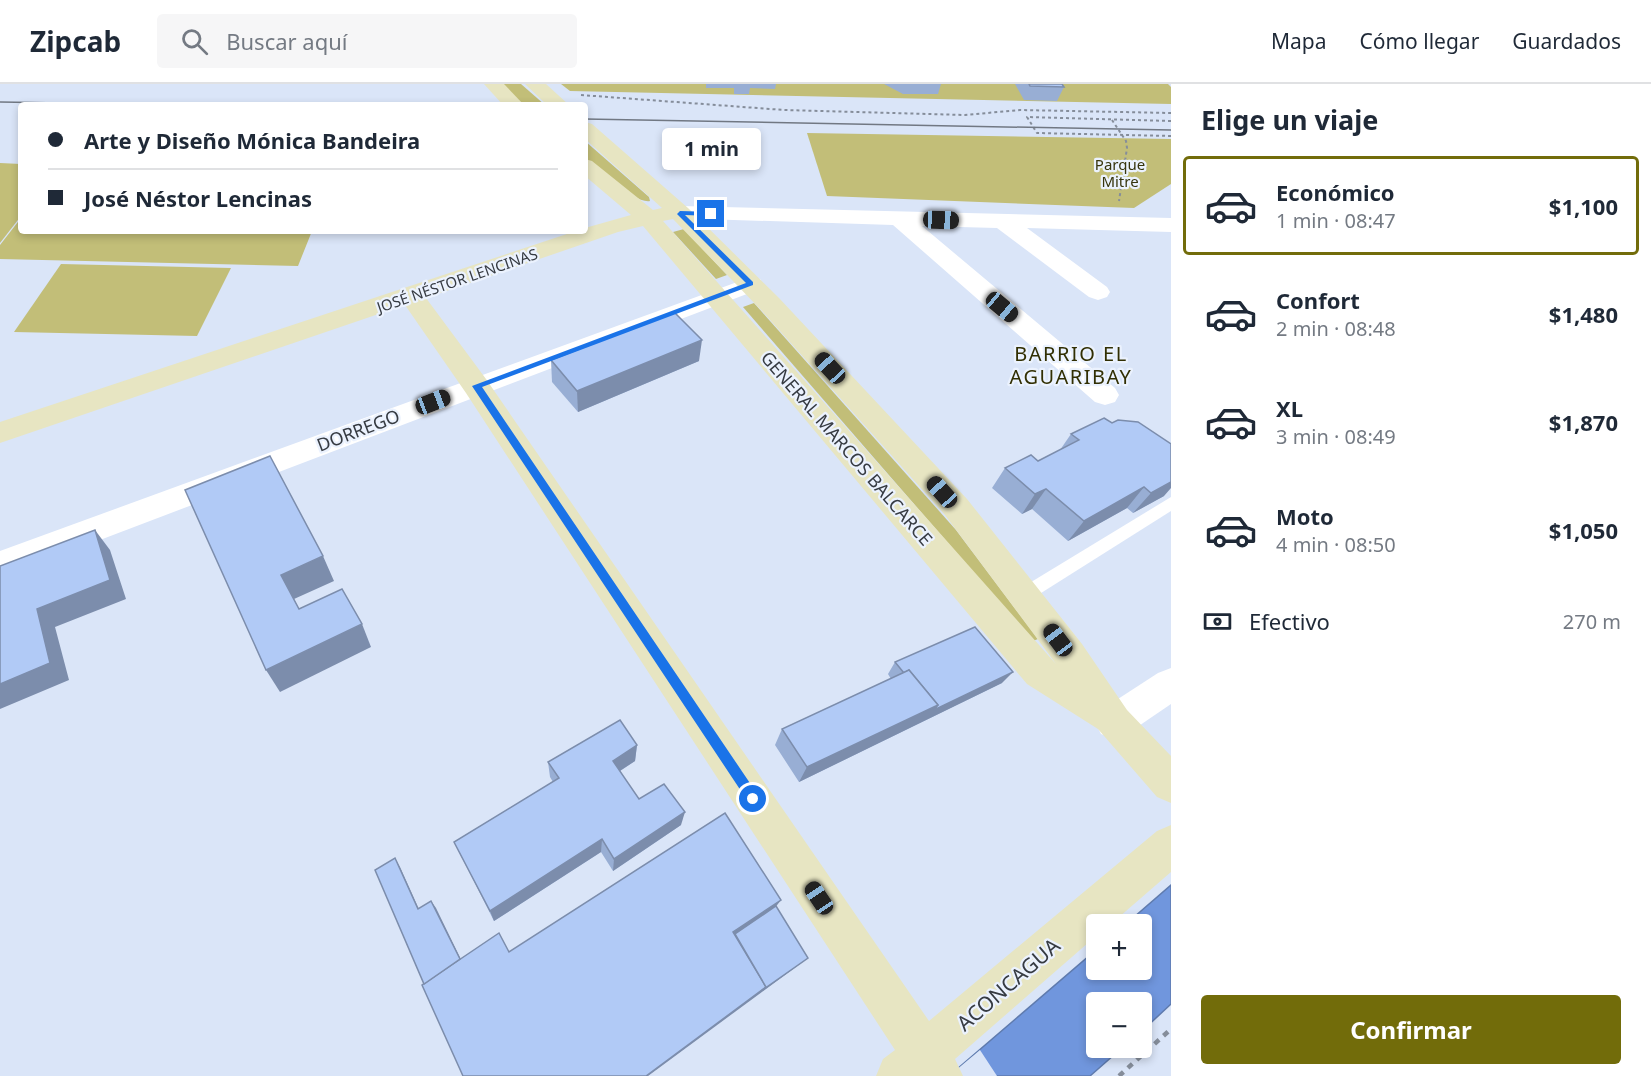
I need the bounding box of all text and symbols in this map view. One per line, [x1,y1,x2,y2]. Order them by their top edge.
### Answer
search box [157,14,577,68]
text: Zipcab [30,22,121,60]
icon: search [178,25,211,58]
text: Buscar aquí [226,26,348,56]
text: Mapa [1271,27,1326,55]
text: Cómo llegar [1359,27,1479,55]
text: Guardados [1512,27,1621,55]
text: Elige un viaje [1201,101,1378,138]
text: Arte y Diseño Mónica Bandeira [84,125,420,155]
callout: 1 min [662,127,760,169]
text: 1 min [684,135,739,162]
park label: Parque Mitre [1095,154,1145,191]
text: Económico [1276,177,1395,207]
icon: car [1204,179,1258,233]
text: José Néstor Lencinas [84,183,312,213]
text: $1,100 [1549,191,1618,221]
route end [697,200,724,227]
text: 1 min · 08:47 [1276,207,1396,234]
car [923,210,959,230]
street label: JOSÉ NÉSTOR LENCINAS [372,243,540,318]
text: Confort [1276,285,1360,315]
icon: car [1204,287,1258,341]
car [982,289,1022,325]
text: $1,480 [1549,299,1618,329]
text: 2 min · 08:48 [1276,315,1396,342]
district label: BARRIO EL AGUARIBAY [1010,340,1132,390]
street label: GENERAL MARCOS BALCARCE [756,346,938,550]
car [811,349,849,387]
car [413,387,453,417]
text: XL [1276,393,1303,423]
icon: car [1204,395,1258,449]
street label: DORREGO [313,403,403,457]
text: $1,870 [1549,407,1618,437]
text: 3 min · 08:49 [1276,423,1396,450]
car [923,473,961,511]
text: Moto [1276,501,1334,531]
icon: car [1204,503,1258,557]
text: $1,050 [1549,515,1618,545]
text: 4 min · 08:50 [1276,531,1396,558]
icon: cash [1201,605,1234,638]
text: Efectivo [1249,606,1330,636]
text: 270 m [1563,608,1621,635]
car [1040,620,1076,660]
route start [739,785,766,812]
car [801,878,837,918]
map controls [1086,914,1152,1058]
button: + [1086,914,1152,980]
street label: ACONCAGUA [950,931,1066,1037]
button: − [1086,992,1152,1058]
button: Confirmar [1201,995,1621,1064]

